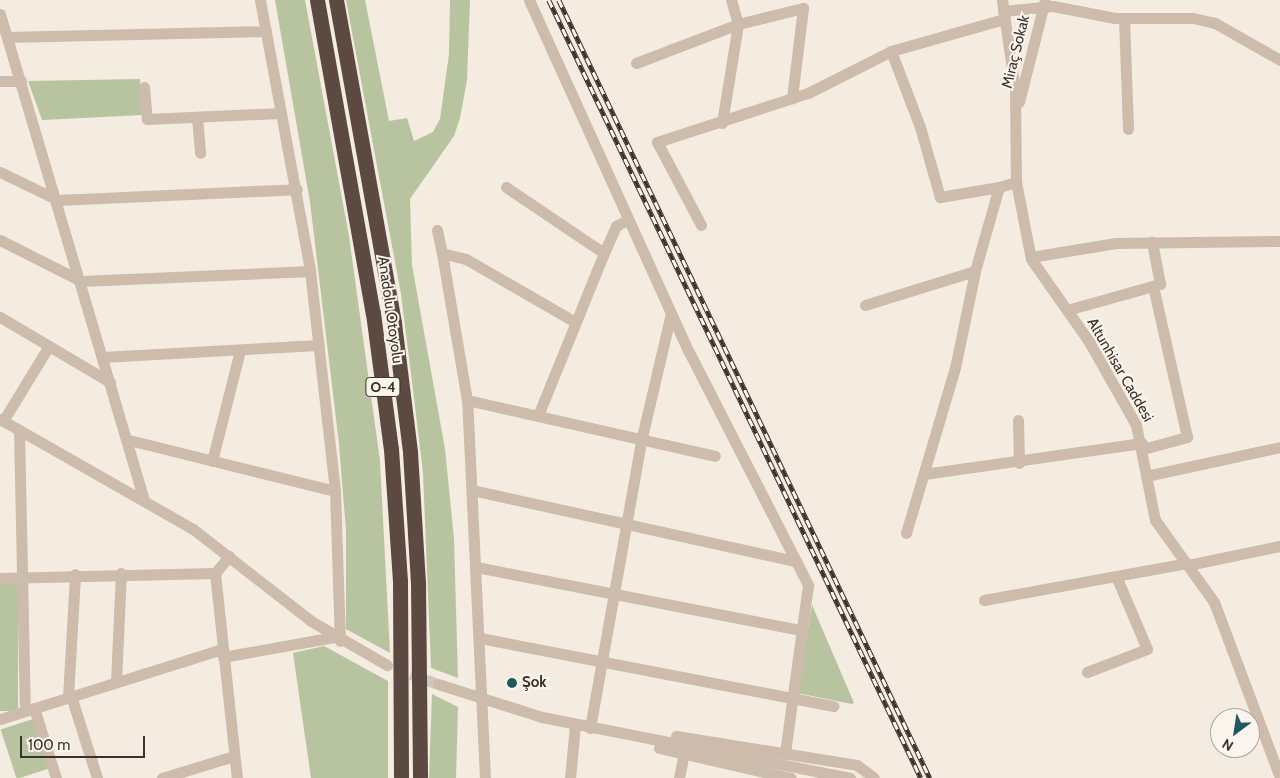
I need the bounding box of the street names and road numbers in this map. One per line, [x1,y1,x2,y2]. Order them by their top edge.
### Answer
street label: Miraç Sokak [998,14,1034,90]
street label: Anadolu Otoyolu [374,255,406,365]
street label: Altunhisar Caddesi [1083,315,1157,425]
road number: O-4 [364,376,402,398]

